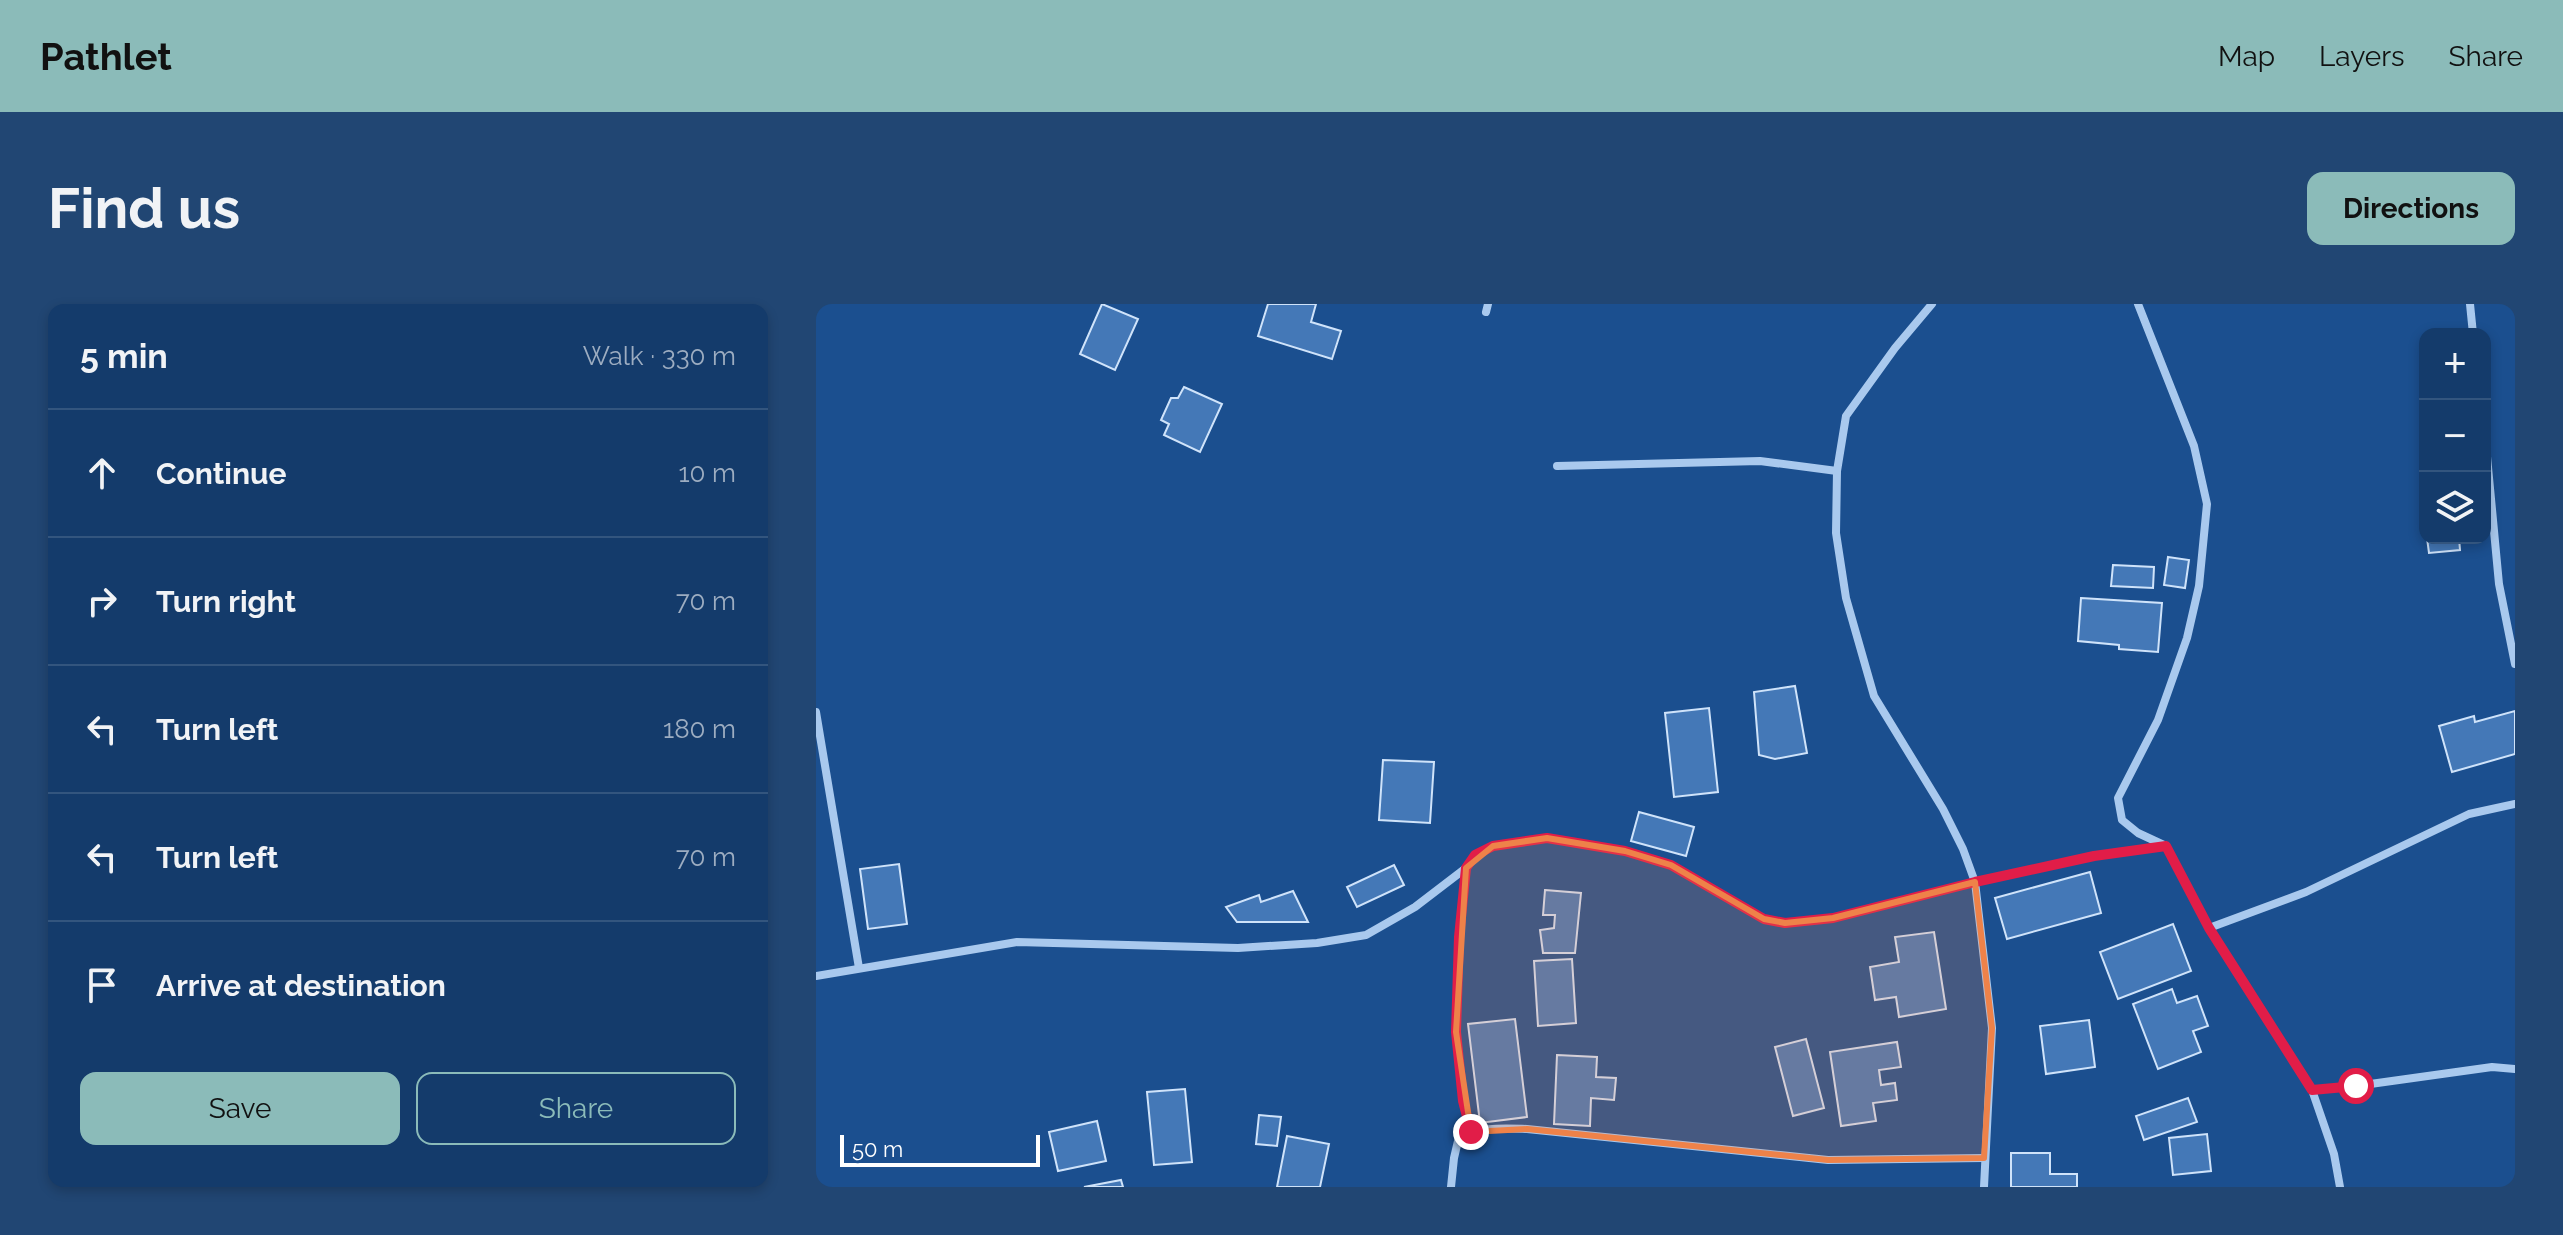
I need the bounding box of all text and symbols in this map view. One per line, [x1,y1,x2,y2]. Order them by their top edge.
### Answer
text: Pathlet [40,34,172,79]
text: Map [2218,40,2275,73]
text: Layers [2319,40,2405,73]
text: Share [2449,40,2523,73]
button: Directions [2307,172,2515,245]
text: Find us [48,175,240,241]
map controls [2419,328,2491,544]
button: + [2419,328,2491,400]
text: 5 min [80,336,168,376]
text: Walk · 330 m [583,341,736,371]
button: − [2419,400,2491,472]
icon: ahead [80,451,124,495]
text: Continue [156,456,287,491]
text: 10 m [678,458,736,488]
button: layers [2419,472,2491,544]
icon: right [80,579,124,623]
text: Turn right [156,584,296,619]
text: 70 m [676,586,736,616]
icon: left [80,707,124,751]
text: Turn left [156,712,278,747]
text: 180 m [663,714,736,744]
icon: left [80,835,124,879]
text: Turn left [156,840,278,875]
text: 70 m [676,842,736,872]
icon: arrive [80,963,124,1007]
text: Arrive at destination [156,968,446,1003]
route start [2338,1068,2374,1104]
button: Save [80,1072,400,1145]
button: Share [416,1072,736,1145]
route end [1453,1114,1489,1150]
scale bar [840,1131,1040,1167]
text: 50 m [852,1136,903,1162]

